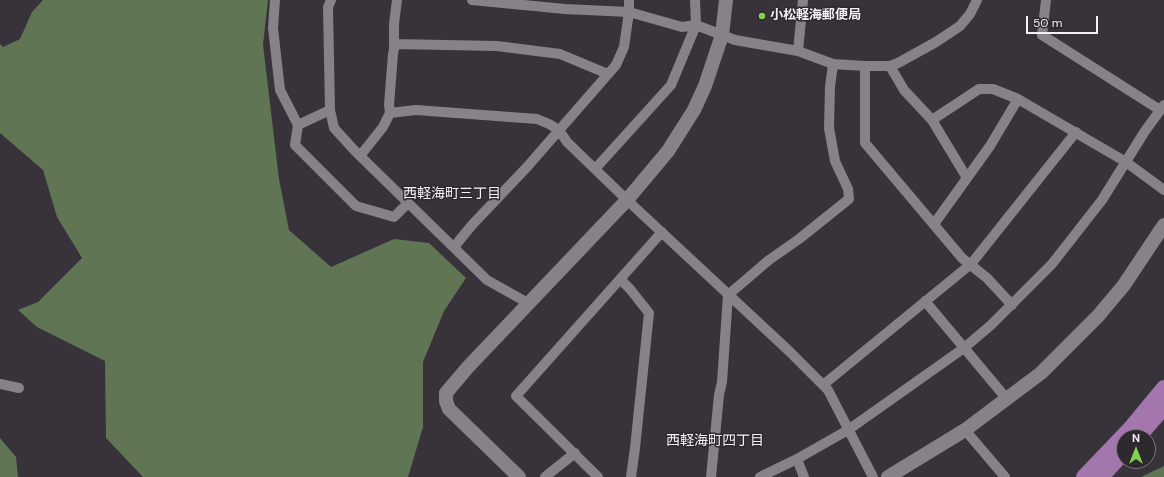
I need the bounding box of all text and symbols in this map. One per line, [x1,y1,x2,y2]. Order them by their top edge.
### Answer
place label: 小松軽海郵便局 [770,8,861,24]
scale bar [1028,8,1100,34]
marker: 小松軽海郵便局 [757,11,767,21]
text: 50 m [1033,15,1062,31]
district label: 西軽海町三丁目 [403,186,501,202]
north arrow [1116,429,1156,469]
text: N [1132,431,1140,445]
district label: 西軽海町四丁目 [666,433,764,449]

